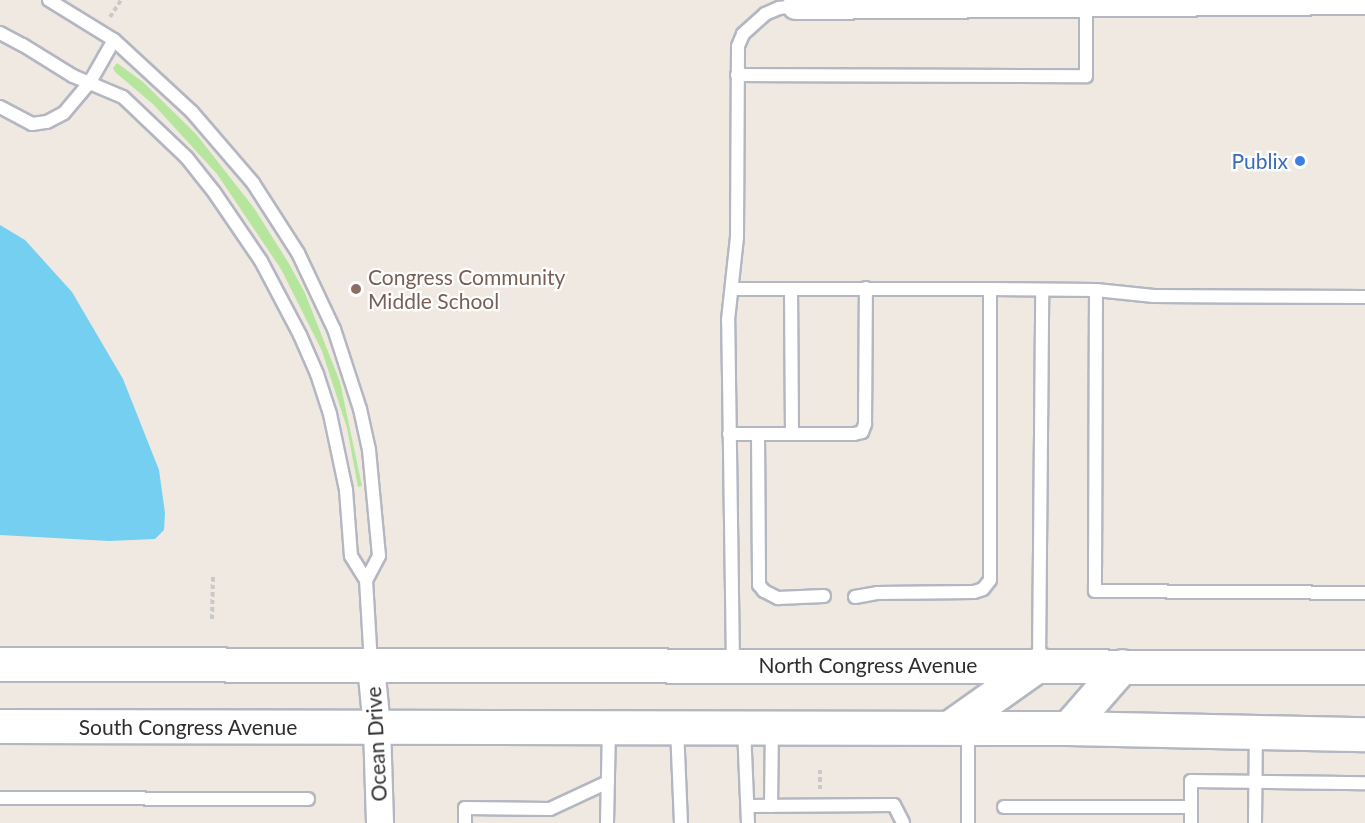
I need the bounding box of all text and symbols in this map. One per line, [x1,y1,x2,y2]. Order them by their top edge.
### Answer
place label: Publix [1232,148,1288,174]
marker: Publix [1293,154,1307,168]
place label: Congress Community Middle School [368,264,565,314]
marker: Congress Community Middle School [349,282,363,296]
street label: North Congress Avenue [758,652,978,678]
street label: Ocean Drive [360,686,392,802]
street label: South Congress Avenue [78,714,298,740]

